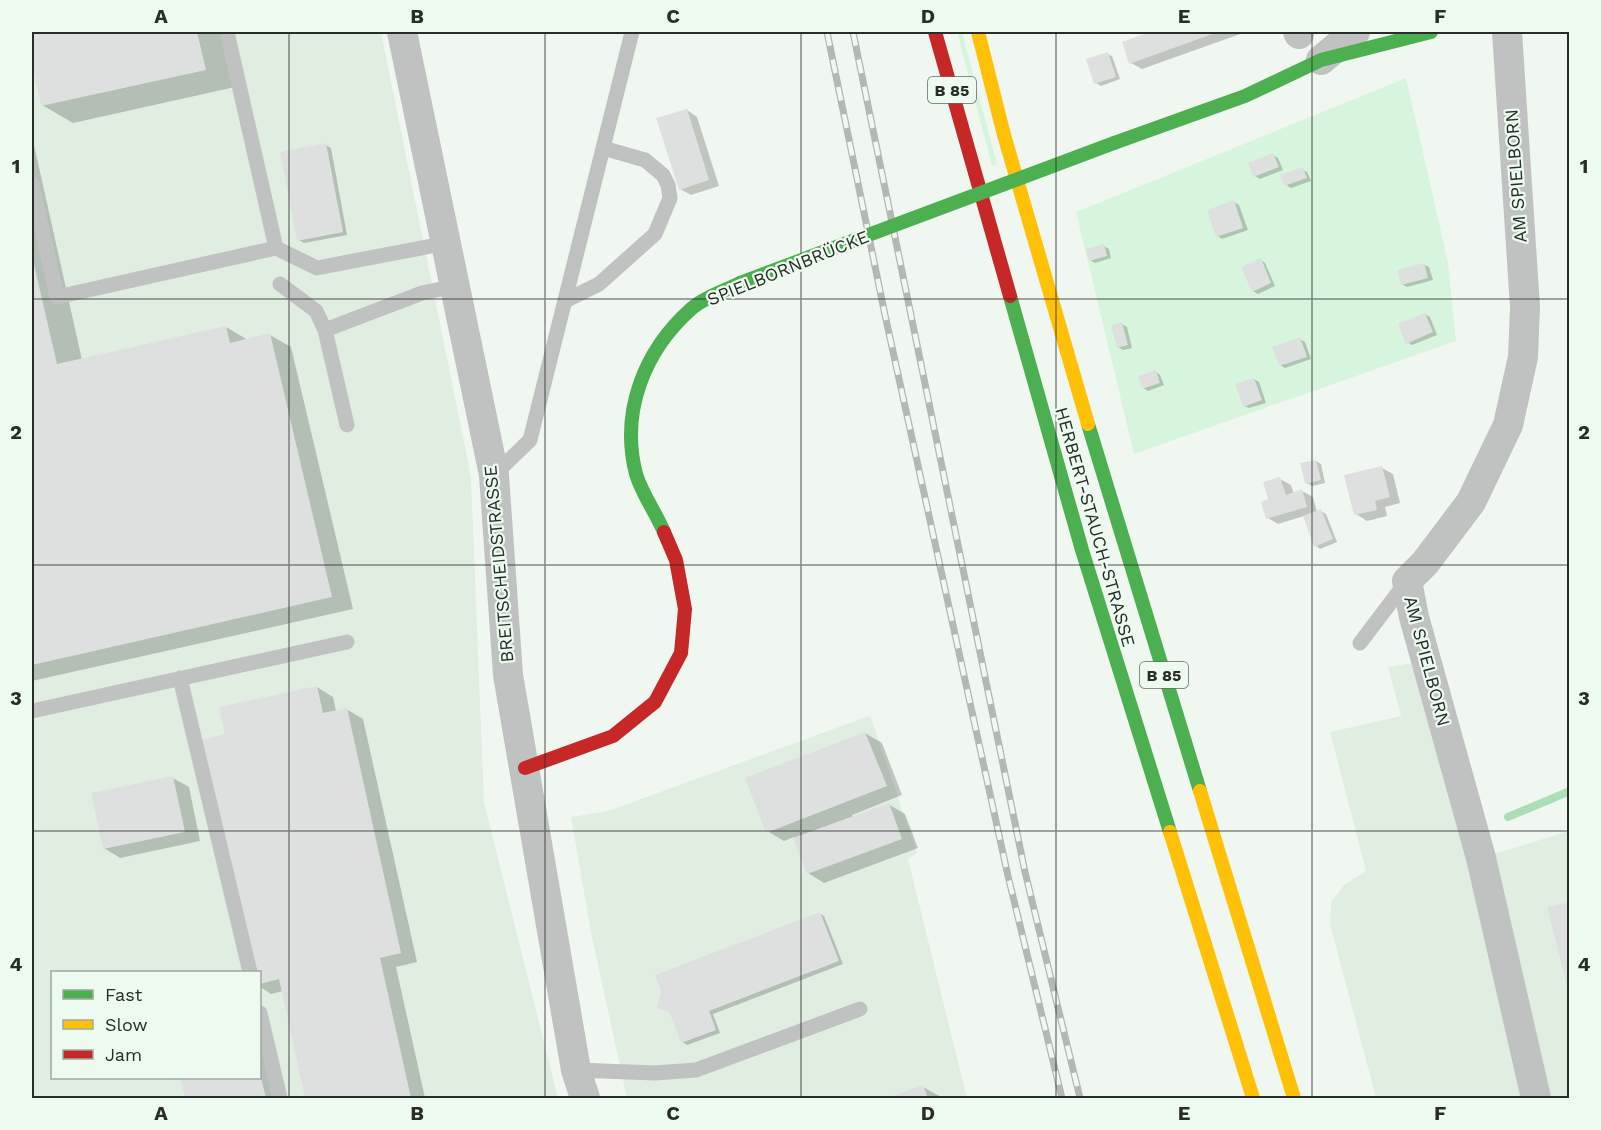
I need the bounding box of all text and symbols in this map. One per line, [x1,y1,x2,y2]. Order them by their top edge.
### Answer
text: A [154,4,168,28]
text: B [410,4,424,28]
text: C [666,4,680,28]
text: D [921,4,935,28]
text: E [1178,4,1190,28]
text: F [1434,4,1446,28]
road number: B 85 [928,77,976,103]
street label: AM SPIELBORN [1500,109,1531,244]
text: 1 [12,154,20,178]
text: 1 [1580,154,1588,178]
street label: SPIELBORNBRÜCKE [704,225,872,310]
street label: HERBERT-STAUCH-STRASSE [1051,405,1140,649]
text: 2 [10,420,22,444]
text: 2 [1578,420,1590,444]
street label: BREITSCHEIDSTRASSE [479,465,518,664]
street label: AM SPIELBORN [1400,593,1455,728]
road number: B 85 [1140,662,1188,688]
text: 3 [10,686,22,710]
text: 3 [1578,686,1590,710]
text: 4 [10,952,23,976]
text: 4 [1578,952,1591,976]
legend [51,971,261,1079]
text: Fast [105,984,143,1005]
text: Slow [105,1014,148,1035]
text: Jam [105,1044,142,1065]
text: A [154,1101,168,1125]
text: B [410,1101,424,1125]
text: C [666,1101,680,1125]
text: D [921,1101,935,1125]
text: E [1178,1101,1190,1125]
text: F [1434,1101,1446,1125]

